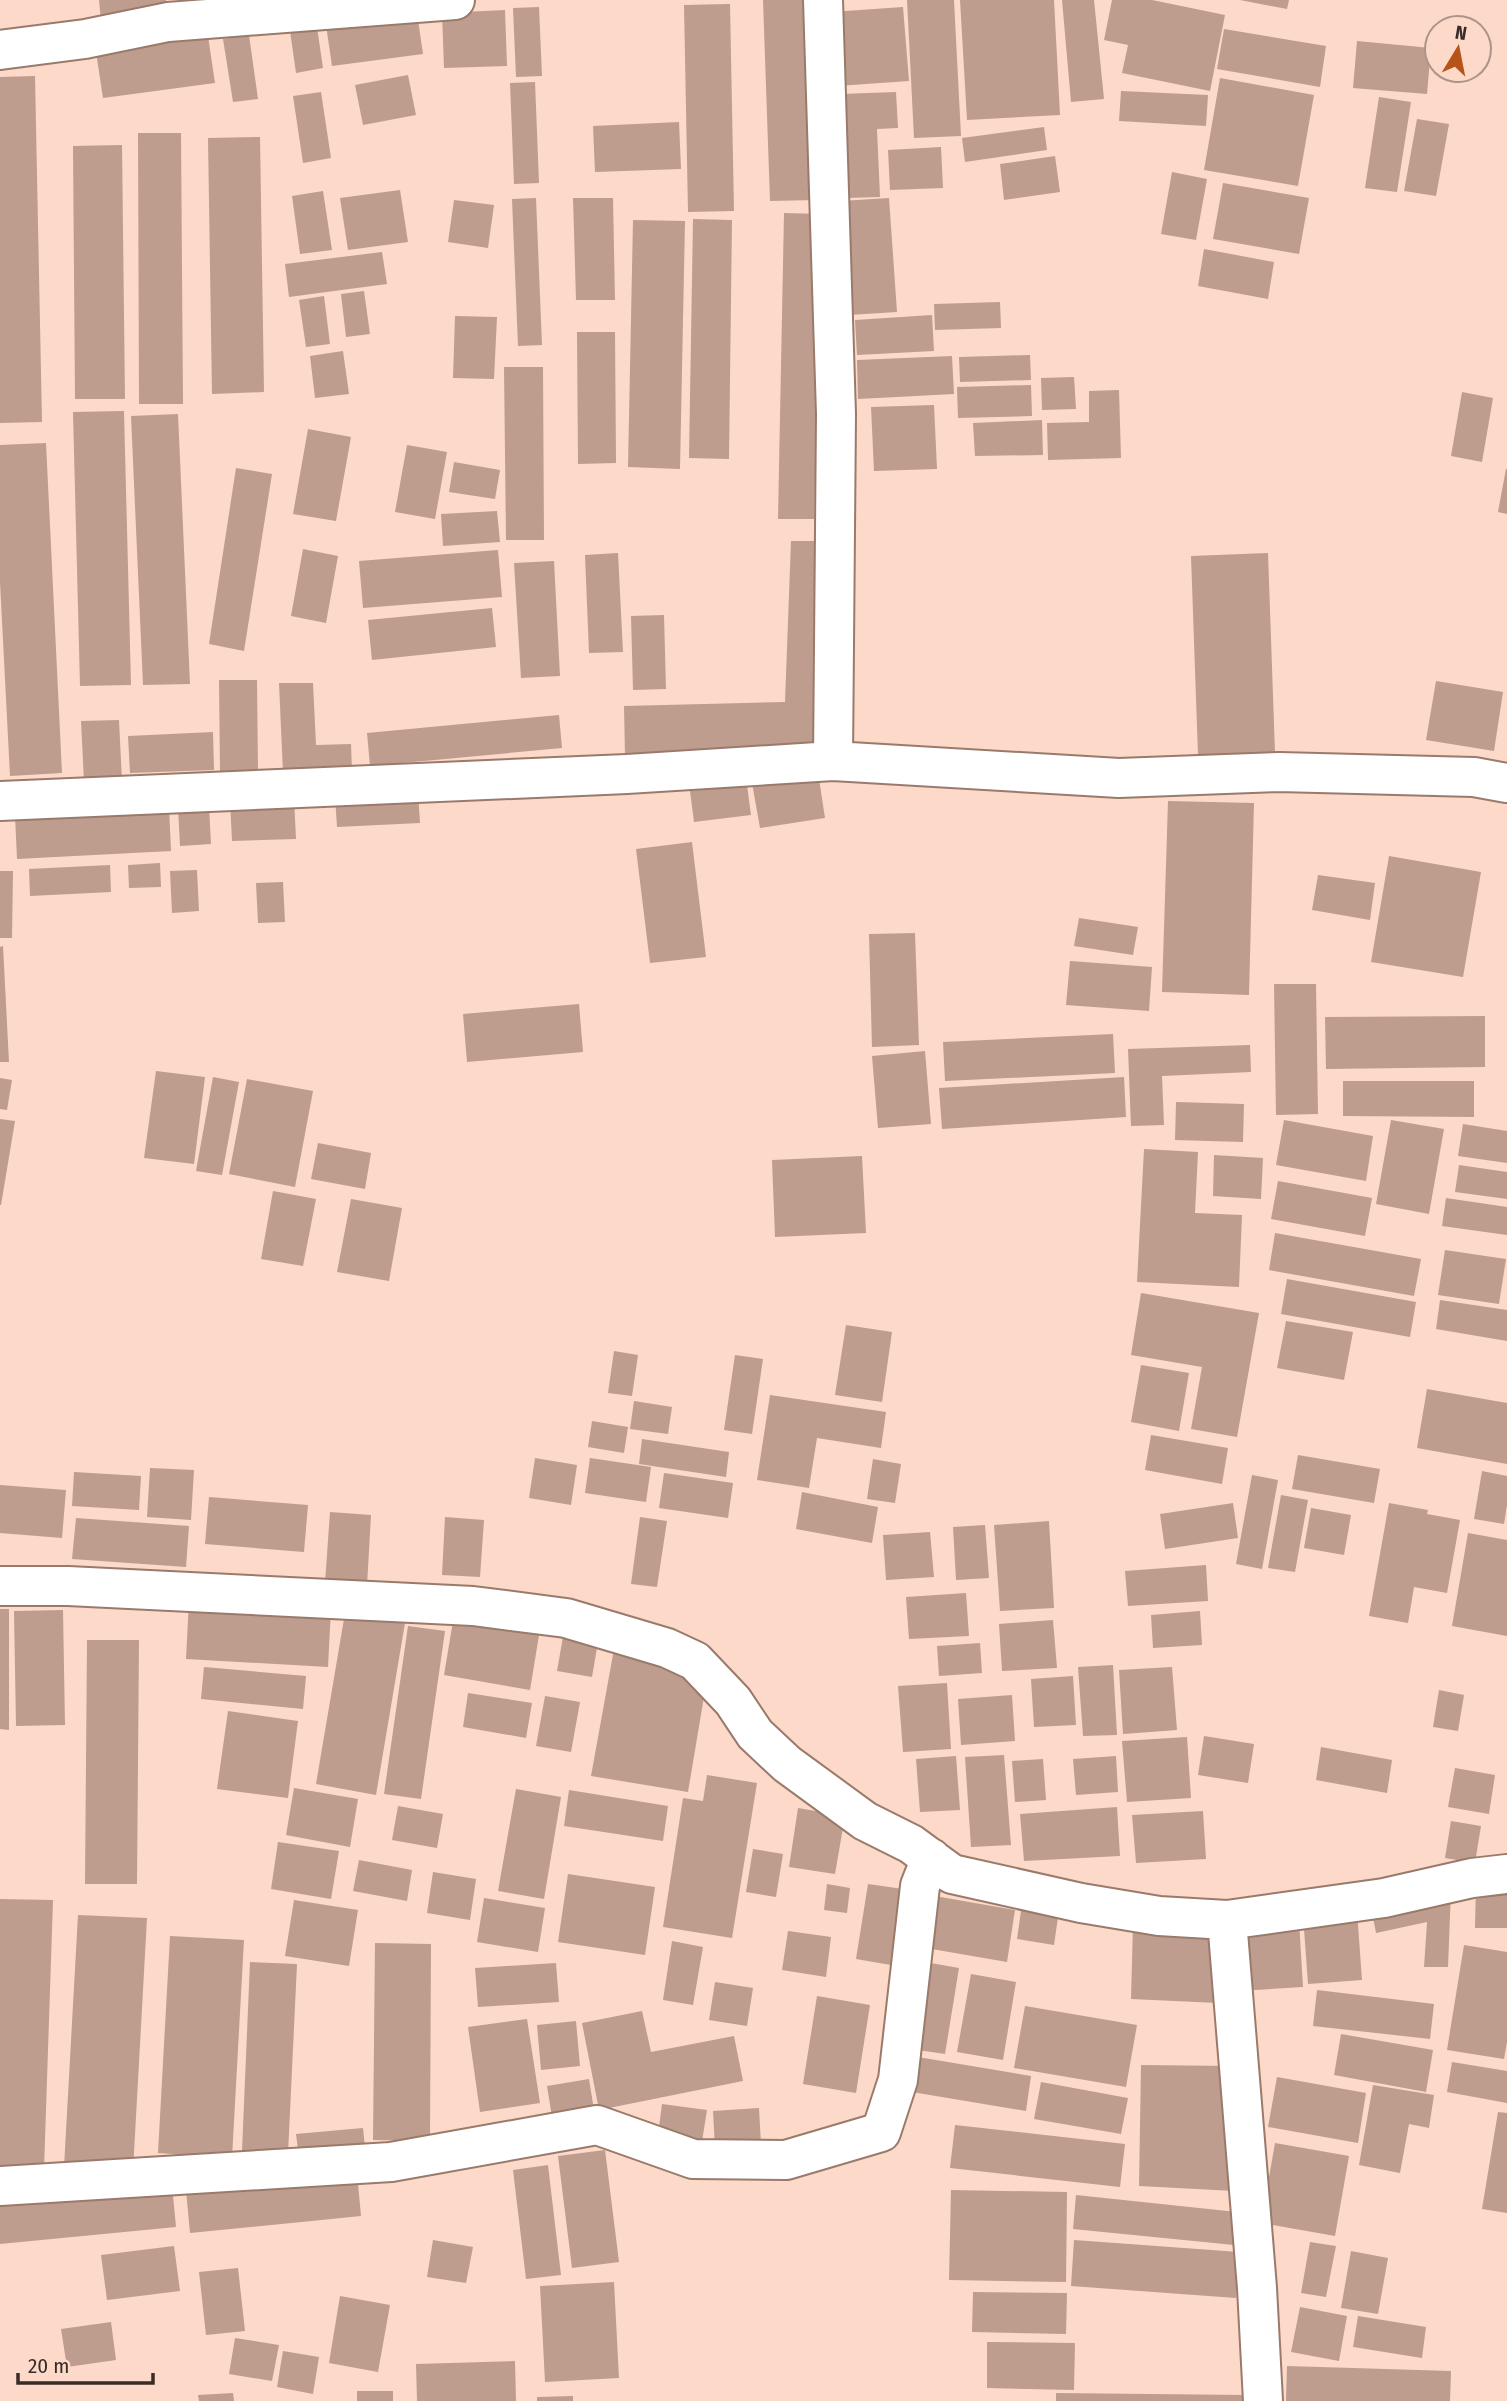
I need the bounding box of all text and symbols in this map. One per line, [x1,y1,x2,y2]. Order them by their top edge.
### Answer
north arrow [1423,14,1493,84]
text: N [1453,20,1468,45]
scale bar [18,2342,152,2386]
text: 20 m [28,2353,69,2379]

